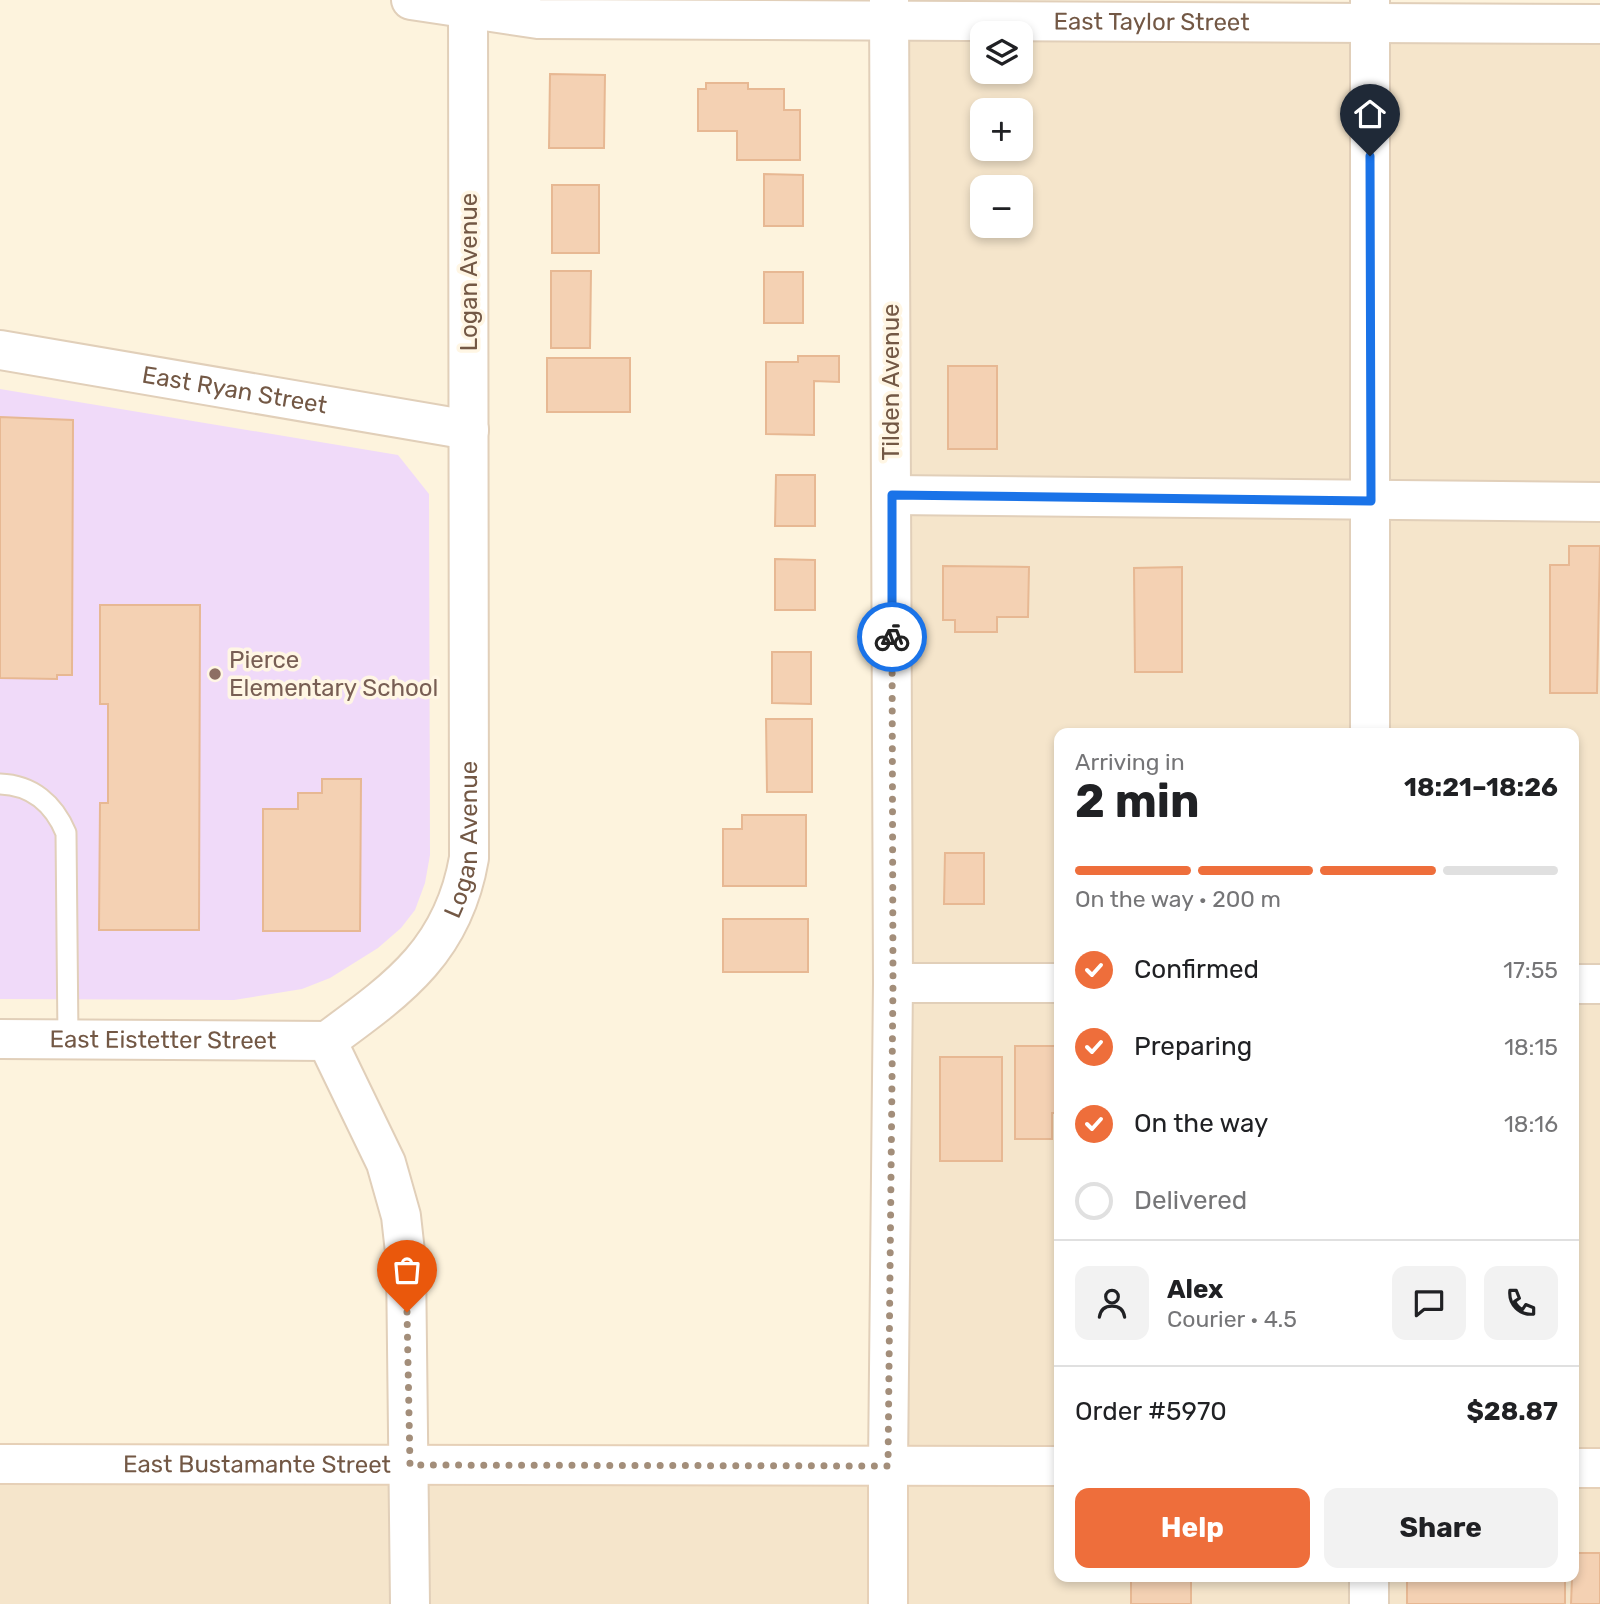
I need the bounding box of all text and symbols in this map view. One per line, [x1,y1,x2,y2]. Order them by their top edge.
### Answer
street label: East Taylor Street [1053,7,1250,36]
map controls [970,21,1033,238]
button: layers [970,21,1033,84]
pin [1340,84,1400,156]
icon: home [1351,95,1389,133]
button: + [970,98,1033,161]
button: − [970,175,1033,238]
street label: Logan Avenue [455,193,483,351]
street label: Tilden Avenue [877,303,905,461]
street label: East Ryan Street [140,360,329,420]
courier [857,602,927,672]
icon: bike [873,618,911,656]
place label: Pierce Elementary School [229,646,438,702]
marker: Pierce Elementary School [207,666,223,682]
text: Arriving in [1075,748,1185,776]
street label: Logan Avenue [438,761,483,922]
text: 18:21–18:26 [1404,772,1558,803]
text: 2 min [1075,774,1200,829]
text: On the way · 200 m [1075,885,1281,913]
icon: check [1075,951,1113,989]
text: Confirmed [1134,954,1259,985]
text: 17:55 [1503,956,1558,984]
street label: East Eistetter Street [50,1025,276,1055]
icon: check [1075,1028,1113,1066]
text: Preparing [1134,1031,1252,1062]
text: 18:15 [1504,1033,1558,1061]
icon: check [1075,1105,1113,1143]
text: On the way [1134,1108,1268,1139]
text: 18:16 [1504,1110,1558,1138]
text: Delivered [1134,1185,1247,1216]
pin [377,1240,437,1312]
icon: bag [388,1251,426,1289]
button: person [1075,1266,1149,1340]
button: chat [1392,1266,1466,1340]
button: phone [1484,1266,1558,1340]
text: Alex [1167,1274,1223,1305]
text: Courier · 4.5 [1167,1305,1297,1333]
text: Order #5970 [1075,1396,1227,1427]
text: $28.87 [1466,1396,1558,1427]
street label: East Bustamante Street [123,1450,391,1479]
button: Help [1075,1488,1310,1568]
button: Share [1324,1488,1558,1568]

